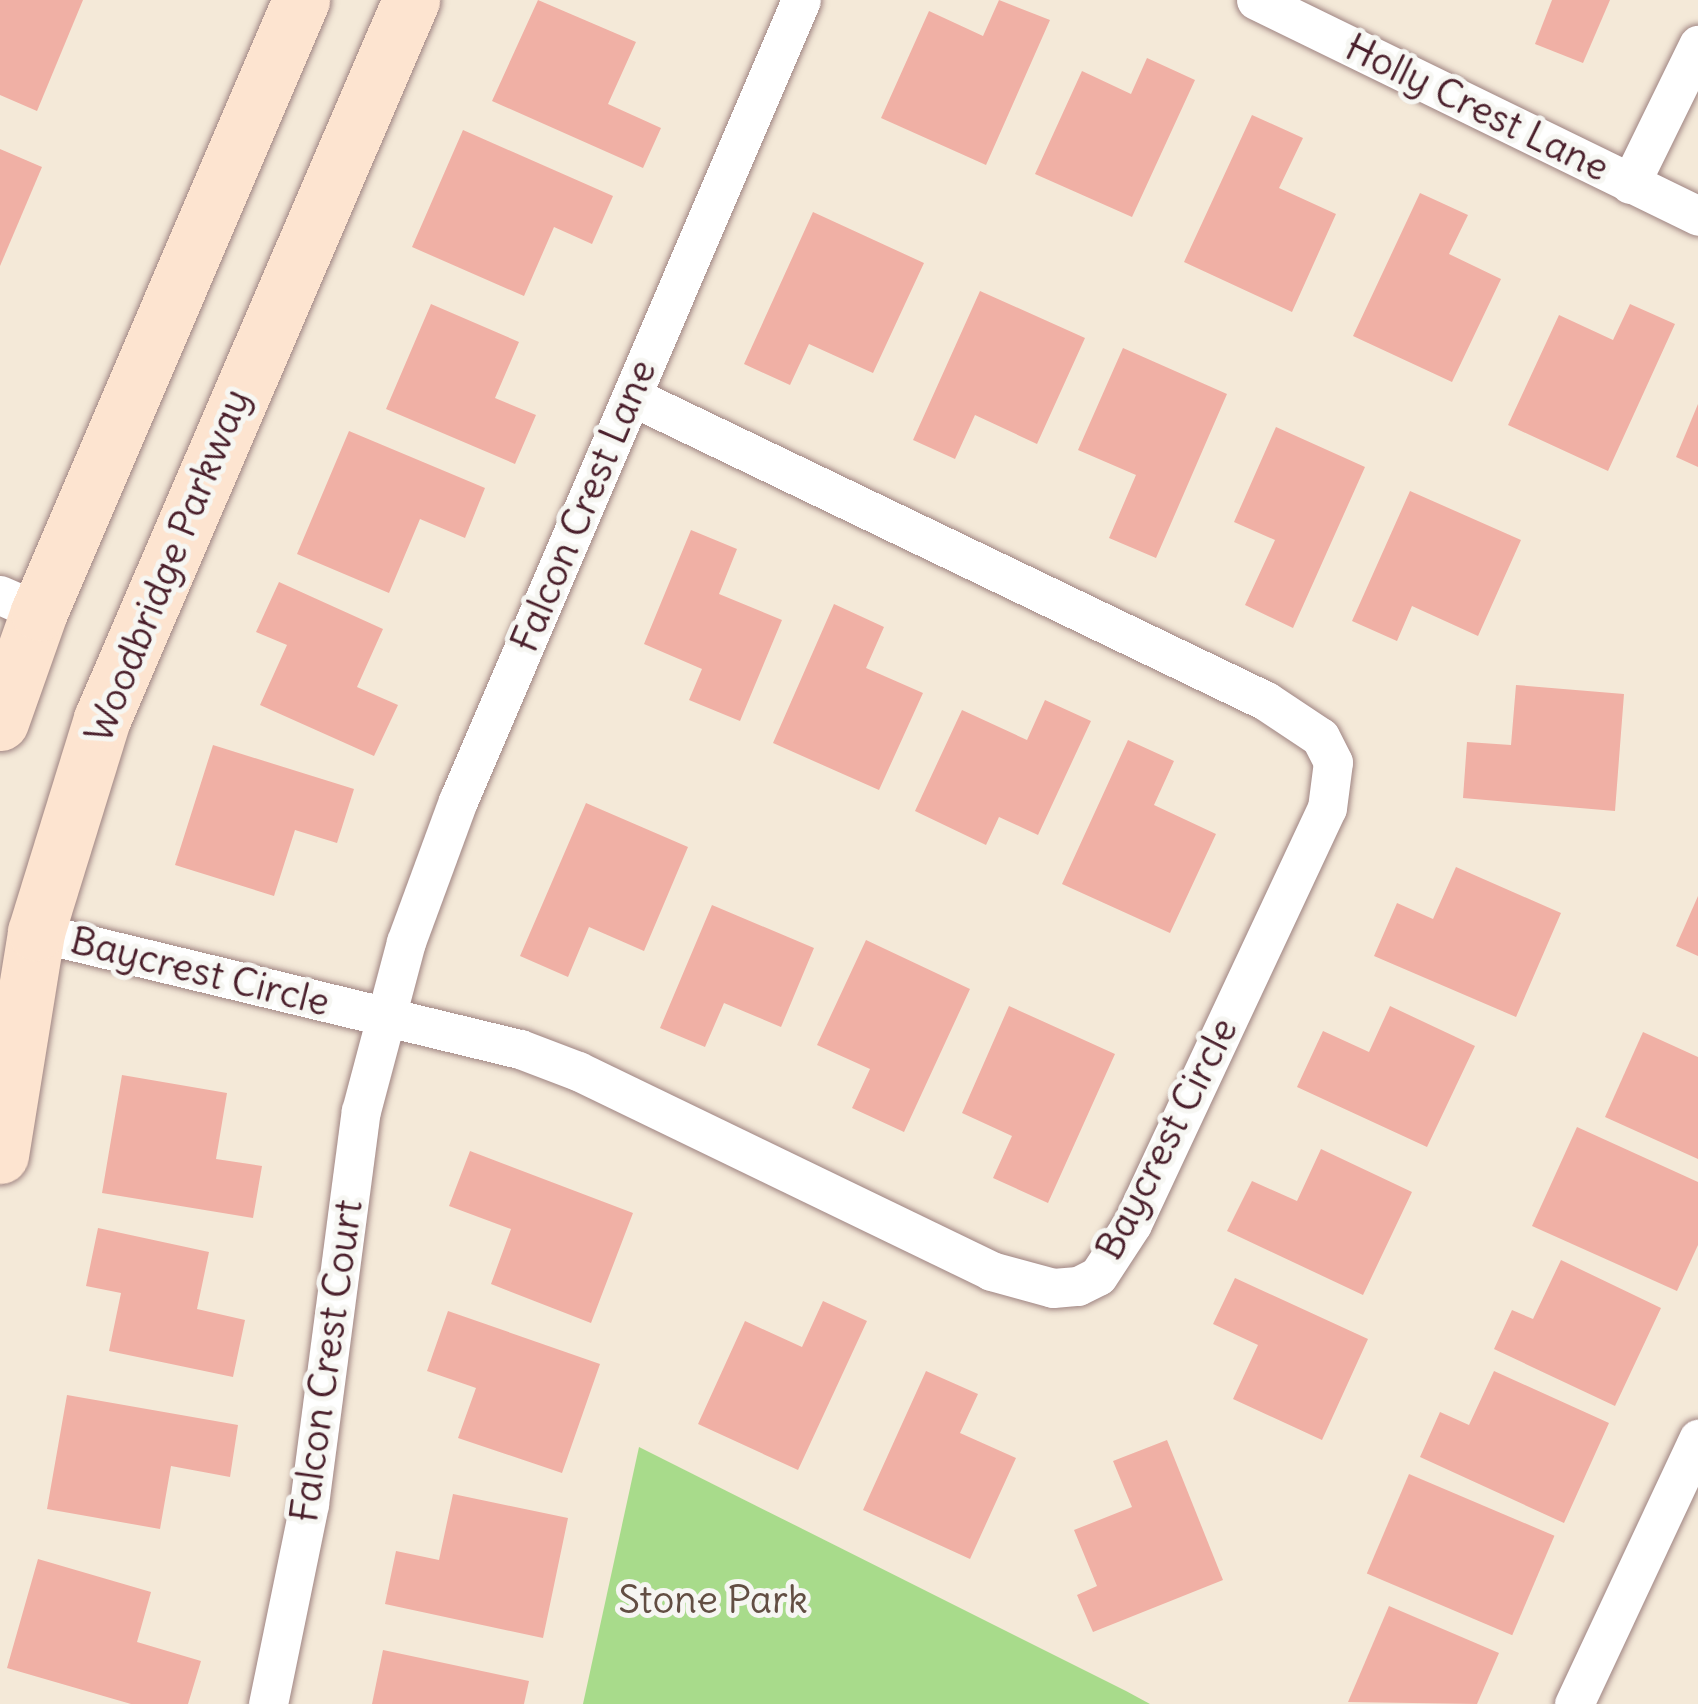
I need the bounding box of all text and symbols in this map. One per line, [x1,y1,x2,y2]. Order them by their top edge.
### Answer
street label: Holly Crest Lane [1338,24,1616,192]
street label: Falcon Crest Lane [501,353,667,659]
street label: Woodbridge Parkway [76,382,260,750]
street label: Baycrest Circle [66,917,334,1027]
street label: Baycrest Circle [1086,1010,1248,1268]
street label: Falcon Crest Court [281,1197,373,1525]
park label: Stone Park [618,1577,808,1623]

